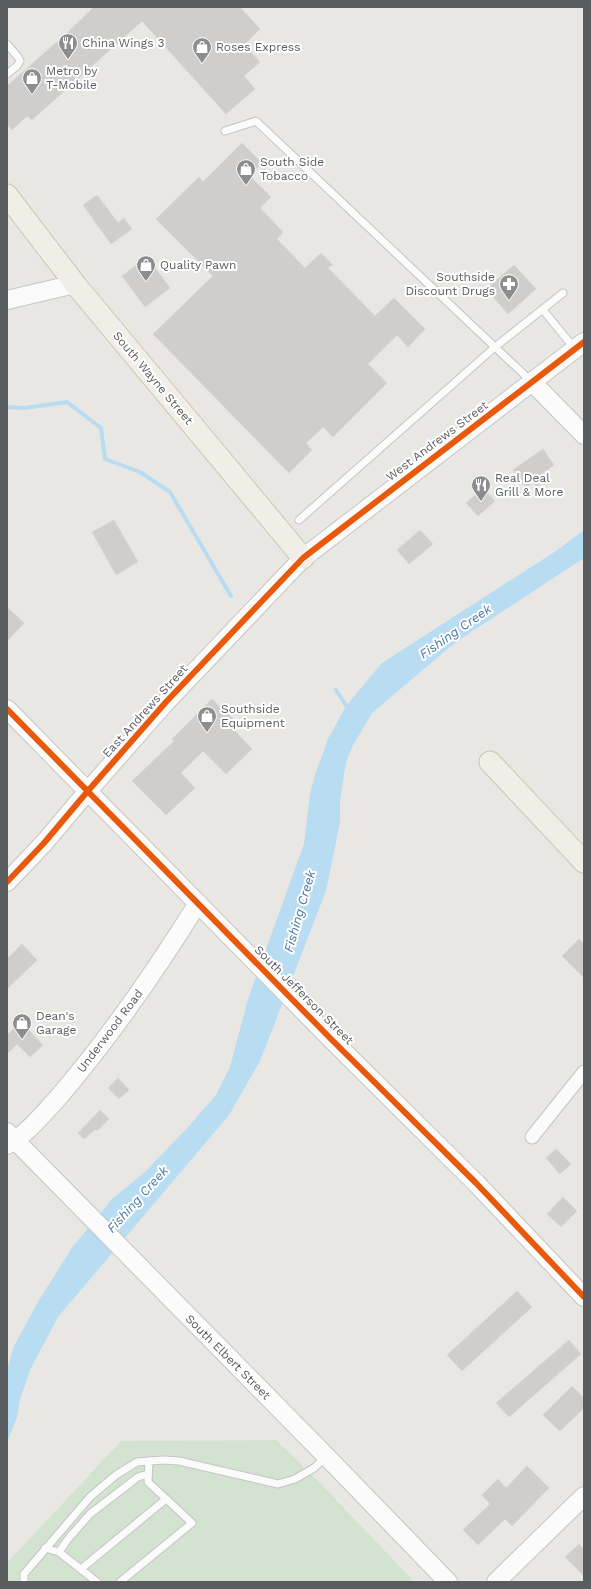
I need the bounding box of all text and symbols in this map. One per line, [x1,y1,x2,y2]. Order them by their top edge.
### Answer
restaurant icon: China Wings 3 [57,32,79,60]
place label: China Wings 3 [82,36,165,50]
shop icon: Roses Express [191,36,213,64]
place label: Roses Express [216,40,301,54]
place label: Metro by T-Mobile [46,64,98,92]
shop icon: Metro by T-Mobile [21,67,43,95]
place label: South Side Tobacco [260,155,324,183]
shop icon: South Side Tobacco [235,158,257,186]
shop icon: Quality Pawn [135,254,157,282]
place label: Quality Pawn [160,258,237,272]
place label: Southside Discount Drugs [406,270,495,298]
pharmacy icon: Southside Discount Drugs [498,273,520,301]
street label: South Wayne Street [110,329,196,427]
street label: West Andrews Street [383,398,491,484]
place label: Real Deal Grill & More [495,471,563,499]
restaurant icon: Real Deal Grill & More [470,474,492,502]
water label: Fishing Creek [416,601,495,662]
street label: East Andrews Street [100,662,190,760]
place label: Southside Equipment [221,702,285,730]
shop icon: Southside Equipment [196,705,218,733]
water label: Fishing Creek [281,868,319,954]
street label: South Jefferson Street [252,943,356,1047]
street label: Underwood Road [74,987,146,1075]
place label: Dean's Garage [36,1009,76,1037]
shop icon: Dean's Garage [11,1012,33,1040]
water label: Fishing Creek [104,1162,172,1236]
street label: South Elbert Street [183,1312,273,1402]

